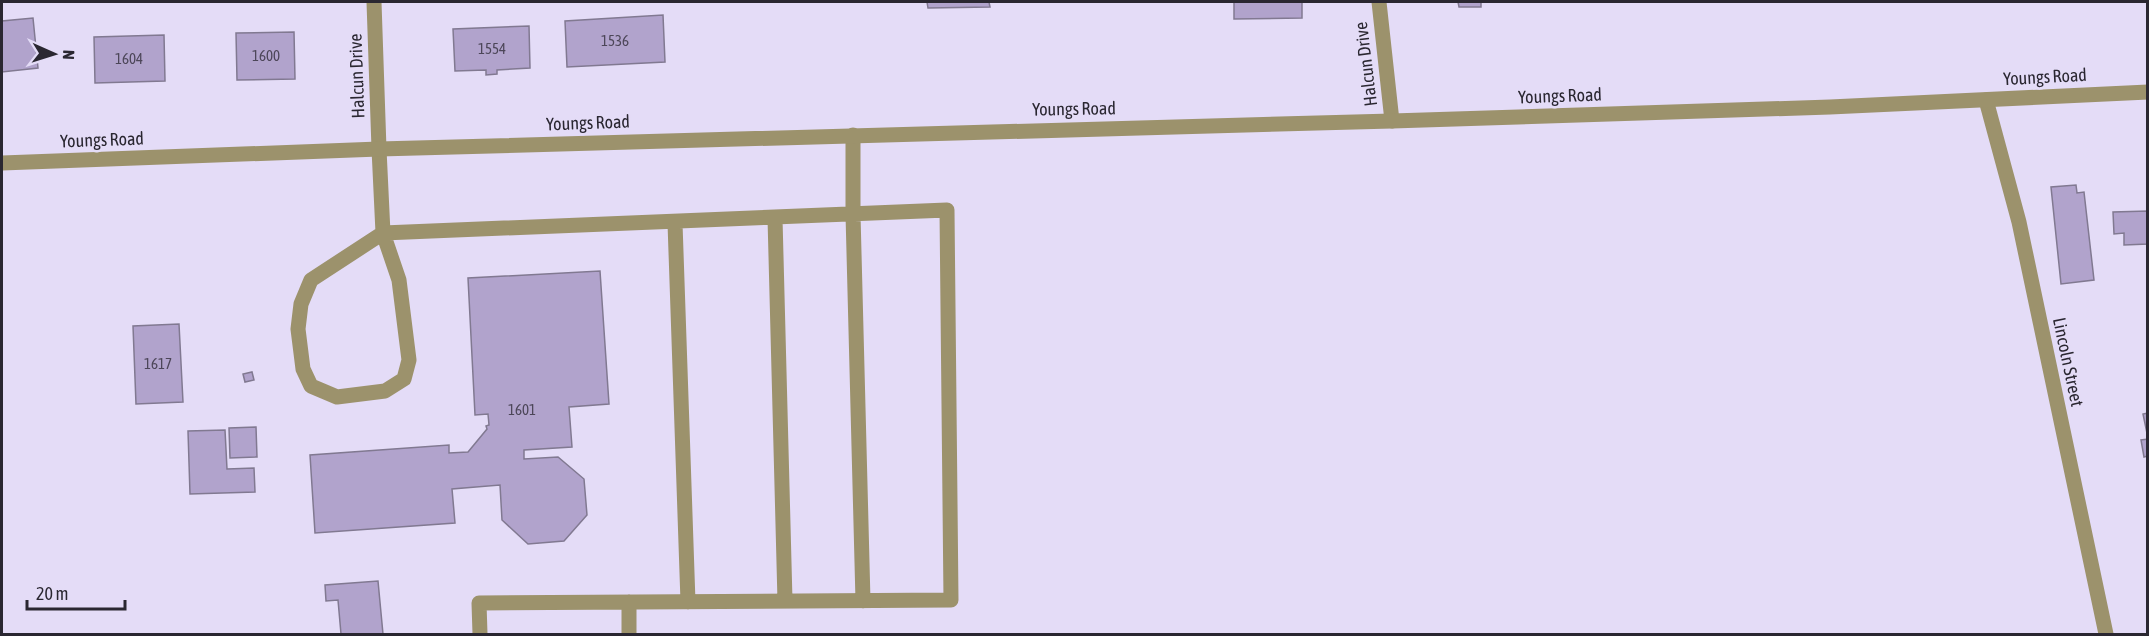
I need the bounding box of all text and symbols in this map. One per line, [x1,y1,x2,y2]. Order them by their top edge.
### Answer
street label: Halcun Drive [1350,21,1381,107]
north arrow [24,24,84,84]
house number: 1536 [601,32,629,49]
street label: Halcun Drive [345,33,368,119]
house number: 1554 [478,40,506,57]
house number: 1600 [252,47,280,64]
text: N [60,50,78,60]
house number: 1604 [115,50,143,67]
street label: Youngs Road [2003,64,2087,89]
street label: Youngs Road [1518,84,1602,107]
street label: Youngs Road [1032,97,1116,120]
street label: Youngs Road [546,111,630,134]
street label: Youngs Road [60,128,144,151]
street label: Lincoln Street [2049,315,2088,408]
house number: 1617 [144,355,172,372]
house number: 1601 [508,401,536,418]
scale bar [27,573,124,611]
text: 20 m [36,583,68,604]

